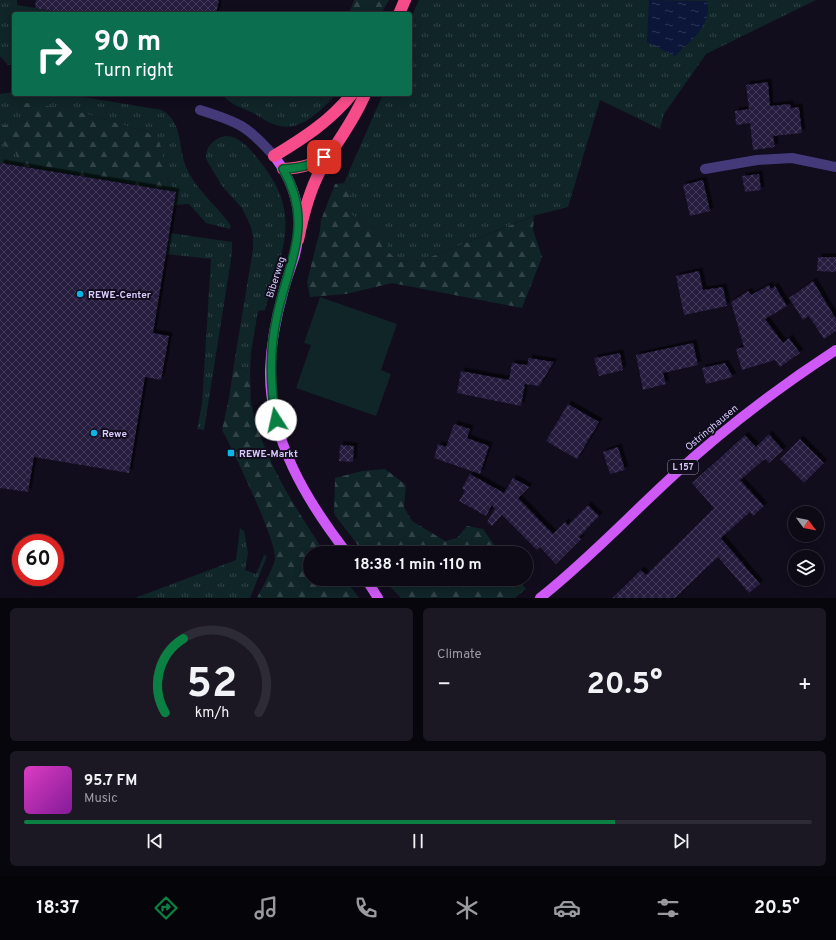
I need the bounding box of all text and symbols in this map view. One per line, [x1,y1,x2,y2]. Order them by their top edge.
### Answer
text: 90 m [94,25,161,61]
icon: right [28,28,80,80]
text: Turn right [94,60,174,83]
pin [307,140,341,174]
icon: arrive [313,146,335,168]
street label: Biberweg [264,255,289,300]
marker: REWE-Center [75,289,85,299]
place label: REWE-Center [88,289,152,302]
position arrow [255,399,297,441]
street label: Ostringhausen [683,402,741,454]
marker: Rewe [89,428,99,438]
place label: Rewe [102,428,128,441]
marker: REWE-Markt [226,448,236,458]
place label: REWE-Markt [239,448,298,461]
road number: L 157 [668,460,698,474]
north arrow [788,506,824,542]
map controls [788,506,824,586]
speed limit sign: 60 [12,534,64,586]
button: layers [788,550,824,586]
text: 18:38 · 1 min · 110 m [354,556,482,575]
text: Climate [437,647,482,663]
text: 52 [186,658,237,711]
text: 20.5° [586,667,663,704]
text: − [437,672,451,699]
text: + [798,672,812,699]
text: km/h [194,703,229,721]
text: 95.7 FM [84,772,137,791]
text: Music [84,791,118,807]
icon: previous [144,830,166,852]
icon: pause [407,830,429,852]
icon: next [670,830,692,852]
icon: directions [152,894,180,922]
icon: music [252,894,280,922]
icon: phone [352,894,380,922]
icon: climate [453,894,481,922]
icon: car [553,894,581,922]
icon: filters [654,894,682,922]
text: 18:37 [36,897,79,920]
text: 20.5° [754,897,800,920]

